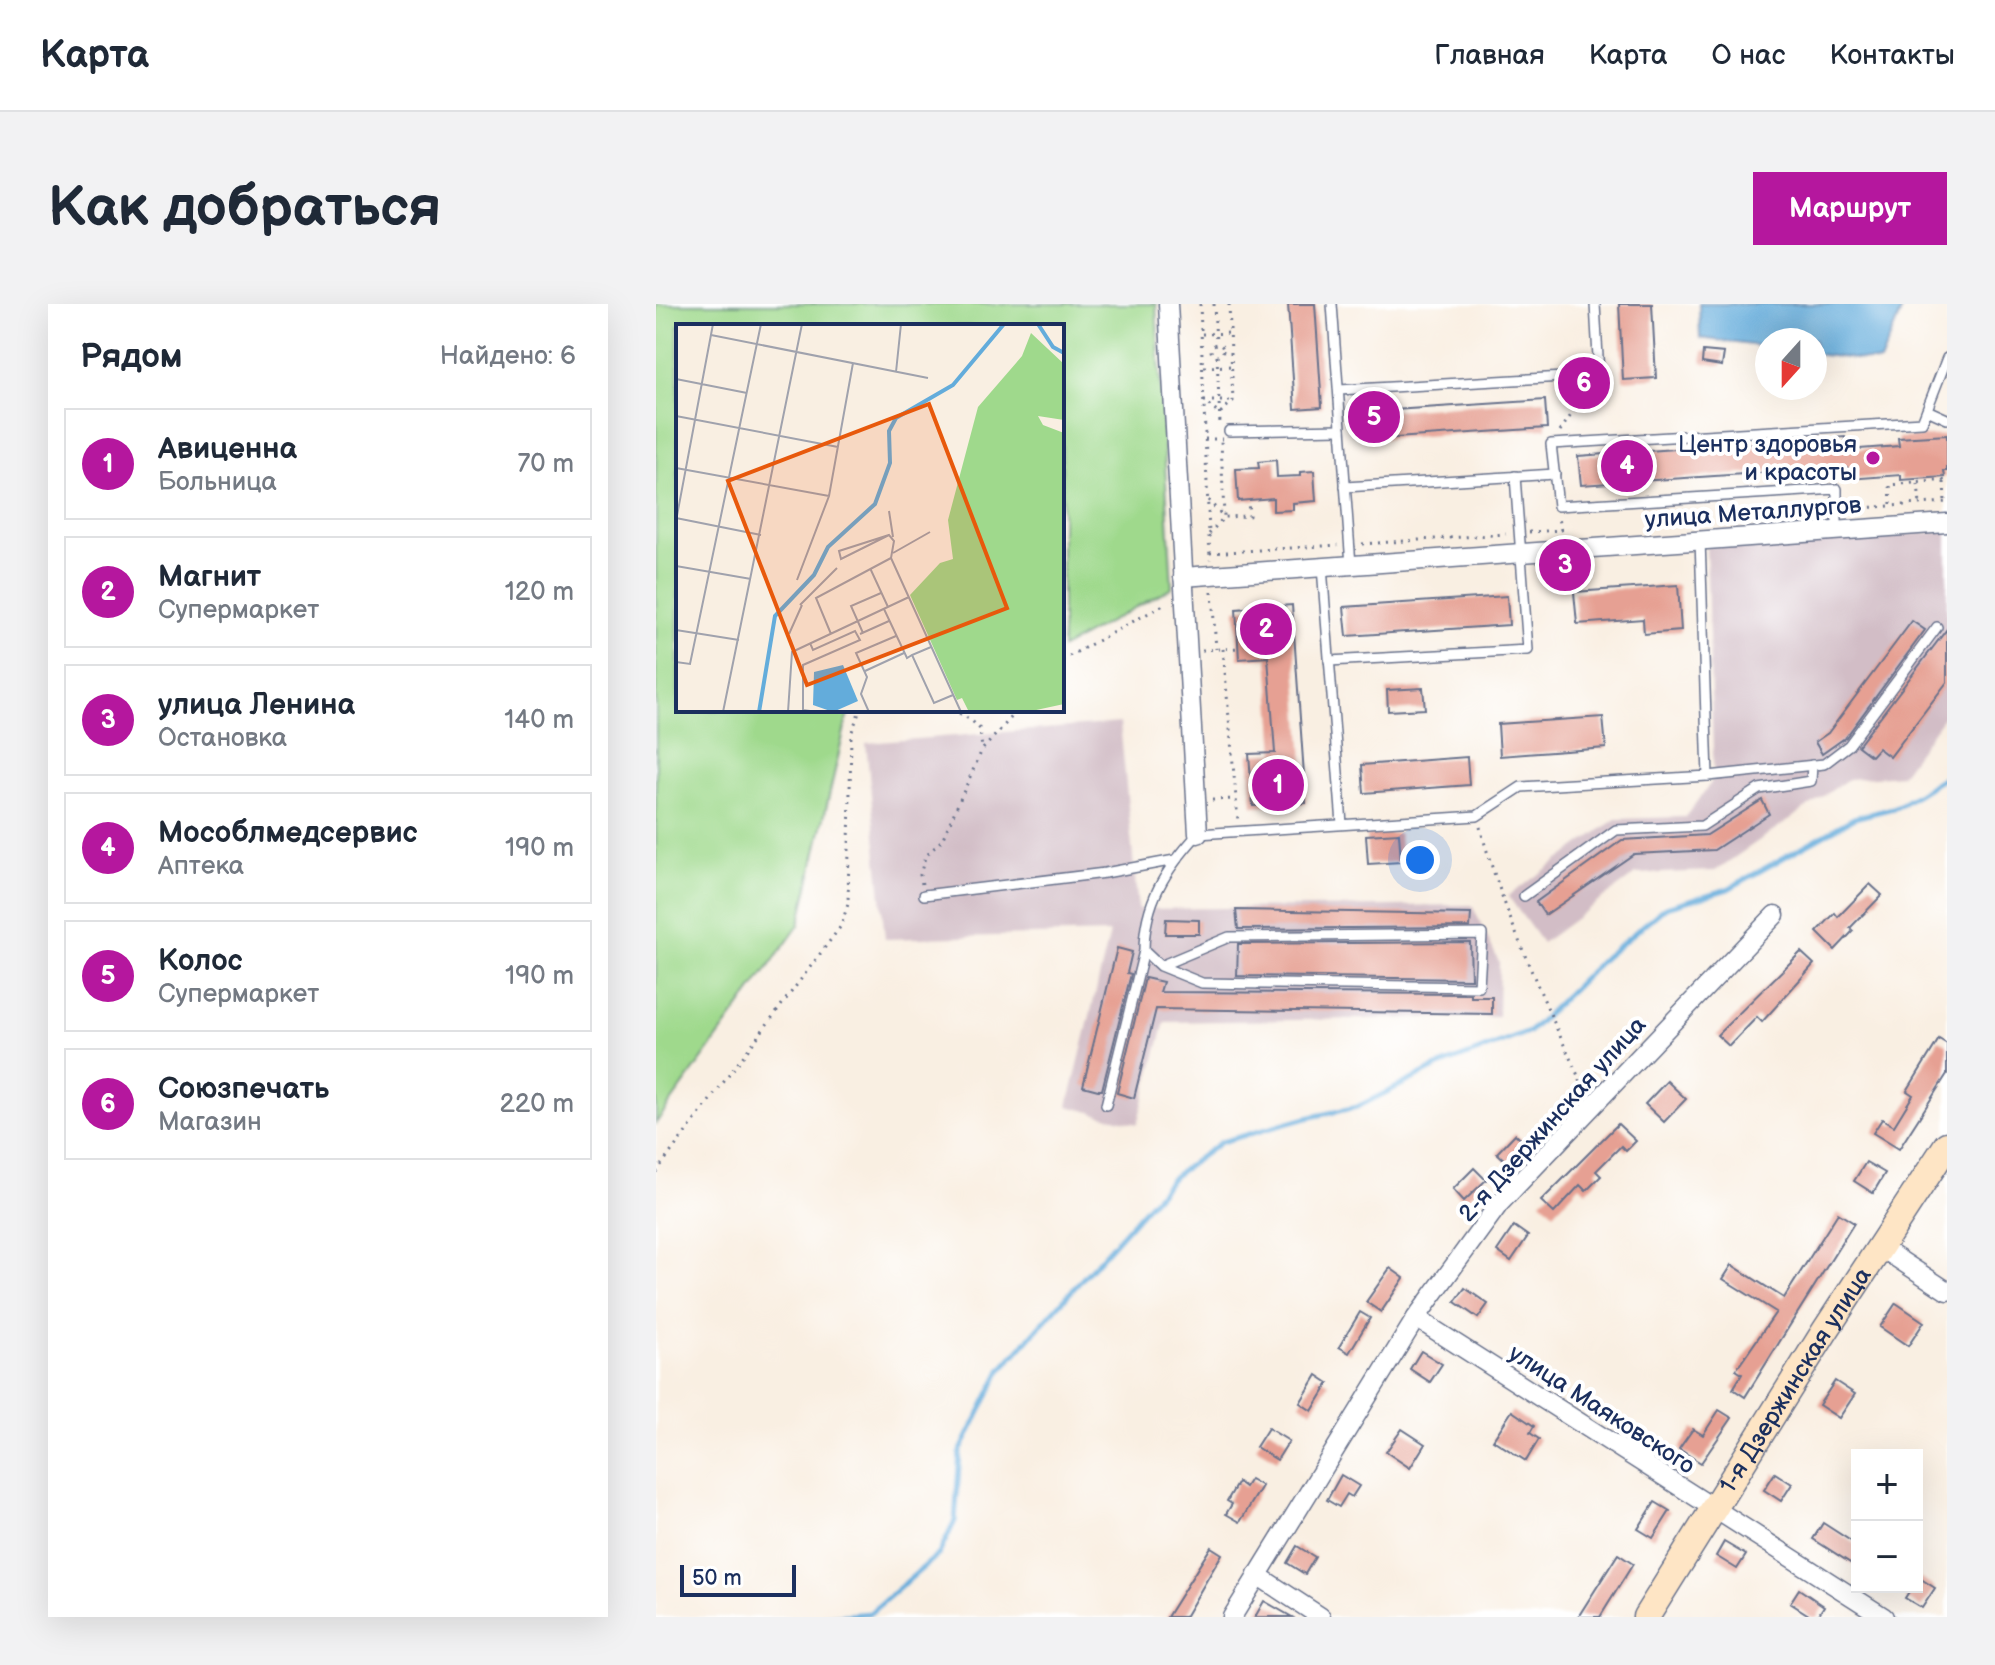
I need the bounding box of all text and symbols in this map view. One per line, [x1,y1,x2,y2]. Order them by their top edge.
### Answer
text: Карта [40,33,149,78]
text: Главная [1434,39,1545,72]
text: Карта [1589,39,1668,72]
text: О нас [1712,39,1785,72]
text: Контакты [1829,39,1955,72]
button: Маршрут [1753,172,1947,245]
text: Как добраться [48,175,441,242]
inset map [676,324,1064,712]
north arrow [1755,328,1827,400]
text: Рядом [80,336,182,377]
text: Найдено: 6 [440,341,576,372]
pin: 6 [1558,353,1610,413]
pin: 5 [1348,387,1400,447]
place label: Центр здоровья и красоты [1678,430,1857,487]
text: Авиценна [158,431,297,467]
pin: 4 [1601,436,1653,496]
text: 1 [103,449,113,480]
text: 70 m [517,449,574,480]
marker: Центр здоровья и красоты [1864,449,1882,467]
text: Больница [158,467,277,498]
street label: улица Металлургов [1644,490,1863,535]
pin: 3 [1539,535,1591,595]
text: Магнит [158,559,261,595]
text: 2 [100,577,116,608]
text: 120 m [505,577,574,608]
text: Супермаркет [158,595,319,626]
pin: 2 [1240,599,1292,659]
text: улица Ленина [158,687,355,723]
text: 3 [100,705,116,736]
text: 140 m [504,705,574,736]
text: Остановка [158,723,287,754]
pin: 1 [1252,755,1304,815]
text: Мособлмедсервис [158,815,418,851]
text: 4 [100,833,116,864]
text: 190 m [505,833,574,864]
your location [1400,840,1440,880]
text: Аптека [158,851,244,882]
text: Колос [158,943,243,979]
text: 5 [100,961,116,992]
text: 190 m [505,961,574,992]
text: Супермаркет [158,979,319,1010]
street label: 2-я Дзержинская улица [1453,1011,1652,1228]
text: Союзпечать [158,1071,329,1107]
text: 6 [100,1089,116,1120]
text: 220 m [500,1089,574,1120]
text: Магазин [158,1107,262,1138]
street label: 1-я Дзержинская улица [1713,1262,1878,1498]
street label: улица Маяковского [1503,1338,1700,1480]
map controls [1851,1449,1923,1593]
button: + [1851,1449,1923,1521]
button: − [1851,1521,1923,1593]
scale bar [680,1561,796,1597]
text: 50 m [692,1565,742,1592]

